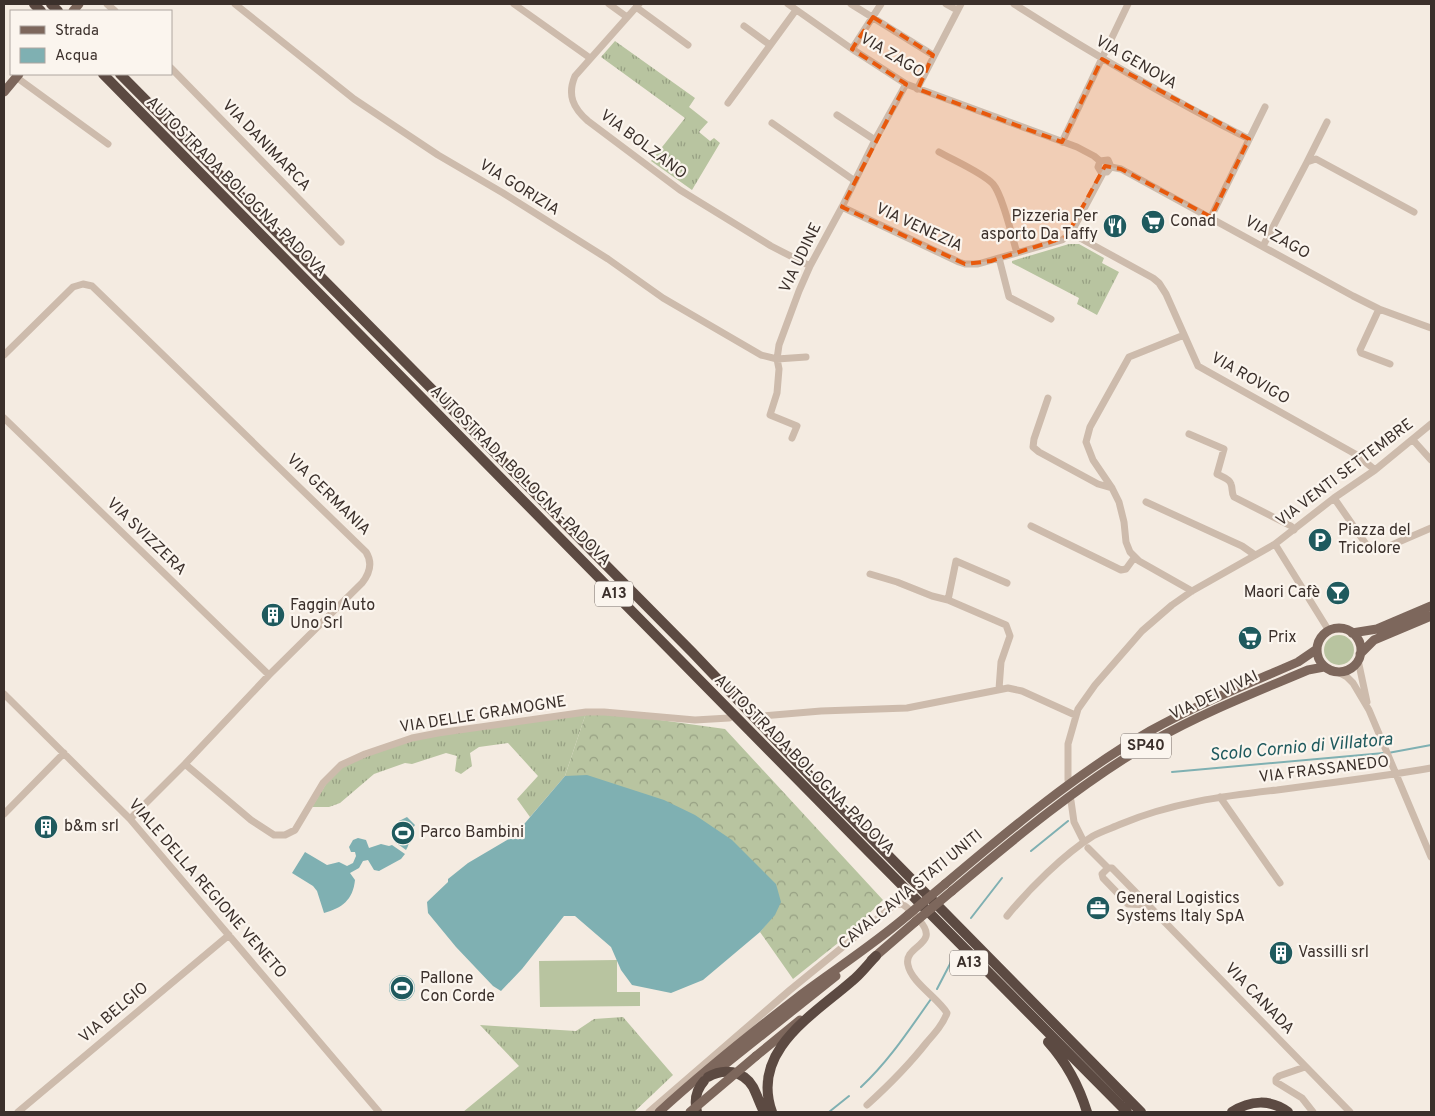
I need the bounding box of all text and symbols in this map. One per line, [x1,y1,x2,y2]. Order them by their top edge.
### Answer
legend [10,10,172,75]
text: Strada [55,22,99,41]
street label: VIA ZAGO [856,29,928,83]
street label: VIA GENOVA [1092,32,1181,94]
text: Acqua [55,47,98,66]
street label: AUTOSTRADA BOLOGNA-PADOVA [142,93,331,282]
street label: VIA DANIMARCA [217,96,315,196]
street label: VIA BOLZANO [596,106,690,184]
street label: VIA GORIZIA [475,155,563,221]
street label: VIA VENEZIA [872,199,966,257]
place label: Pizzeria Per asporto Da Taffy [981,207,1098,245]
supermarket icon: Conad [1140,209,1166,235]
place label: Conad [1170,212,1216,232]
street label: VIA ZAGO [1241,212,1313,264]
restaurant icon: Pizzeria Per asporto Da Taffy [1102,213,1128,239]
street label: VIA UDINE [775,220,827,296]
street label: VIA ROVIGO [1207,348,1293,410]
street label: AUTOSTRADA BOLOGNA-PADOVA [426,382,615,571]
street label: VIA VENTI SETTEMBRE [1272,415,1418,531]
street label: VIA GERMANIA [282,450,374,540]
street label: VIA SVIZZERA [102,494,190,580]
place label: Piazza del Tricolore [1338,521,1411,559]
parking icon: Piazza del Tricolore [1307,527,1333,553]
bar icon: Maori Cafè [1325,580,1351,606]
road number: A13 [595,582,633,606]
place label: Maori Cafè [1244,583,1320,603]
place label: Faggin Auto Uno Srl [290,596,375,634]
building icon: Faggin Auto Uno Srl [260,602,286,628]
supermarket icon: Prix [1237,625,1263,651]
place label: Prix [1268,628,1297,648]
street label: VIA DEI VIVAI [1166,667,1262,725]
street label: AUTOSTRADA BOLOGNA-PADOVA [710,671,899,860]
street label: VIA DELLE GRAMOGNE [398,692,568,738]
water label: Scolo Cornio di Villatora [1208,728,1394,767]
road number: SP40 [1121,734,1171,758]
street label: VIA FRASSANEDO [1258,752,1390,788]
street label: VIALE DELLA REGIONE VENETO [124,795,290,983]
building icon: b&m srl [33,814,59,840]
place label: b&m srl [64,817,119,837]
sports icon: Parco Bambini [390,820,416,846]
place label: Parco Bambini [420,823,524,843]
street label: CAVALCAVIA STATI UNITI [835,826,987,954]
place label: General Logistics Systems Italy SpA [1116,889,1245,927]
office icon: General Logistics Systems Italy SpA [1085,895,1111,921]
building icon: Vassilli srl [1268,940,1294,966]
place label: Vassilli srl [1298,943,1369,963]
road number: A13 [950,950,988,976]
street label: VIA CANADA [1220,959,1298,1039]
place label: Pallone Con Corde [420,969,495,1007]
sports icon: Pallone Con Corde [389,975,415,1001]
street label: VIA BELGIO [75,978,153,1048]

